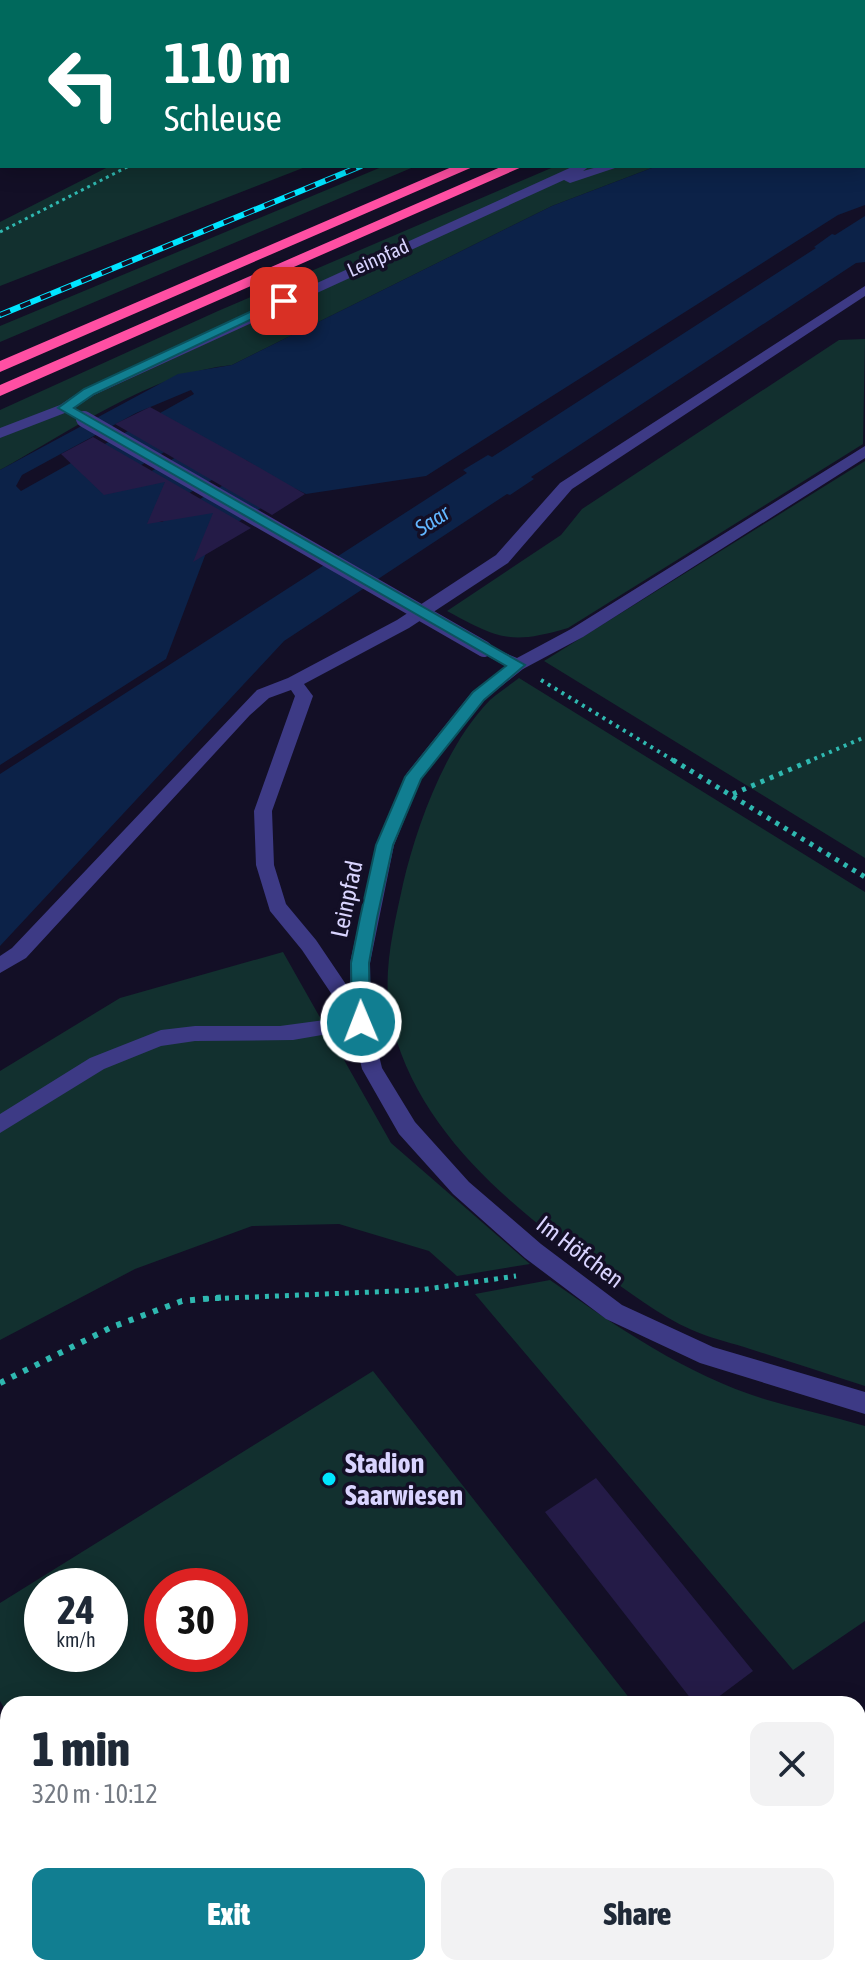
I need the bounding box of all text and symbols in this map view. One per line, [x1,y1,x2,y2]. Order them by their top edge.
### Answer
text: 110 m [164,31,291,95]
icon: left [32,32,136,136]
text: Schleuse [164,97,282,139]
street label: Leinpfad [343,234,412,281]
pin [250,267,318,335]
icon: arrive [262,279,306,323]
water label: Saar [409,498,456,541]
street label: Leinpfad [325,858,368,940]
position arrow [319,980,403,1064]
street label: Im Höfchen [532,1210,629,1293]
place label: Stadion Saarwiesen [345,1447,463,1511]
marker: Stadion Saarwiesen [320,1470,338,1488]
speed limit sign: 30 [144,1568,248,1672]
text: 24 [57,1587,95,1632]
text: km/h [56,1628,96,1651]
text: 1 min [32,1721,130,1776]
button: close [750,1722,834,1806]
text: 320 m · 10:12 [32,1779,158,1809]
button: Exit [32,1868,425,1960]
button: Share [441,1868,834,1960]

